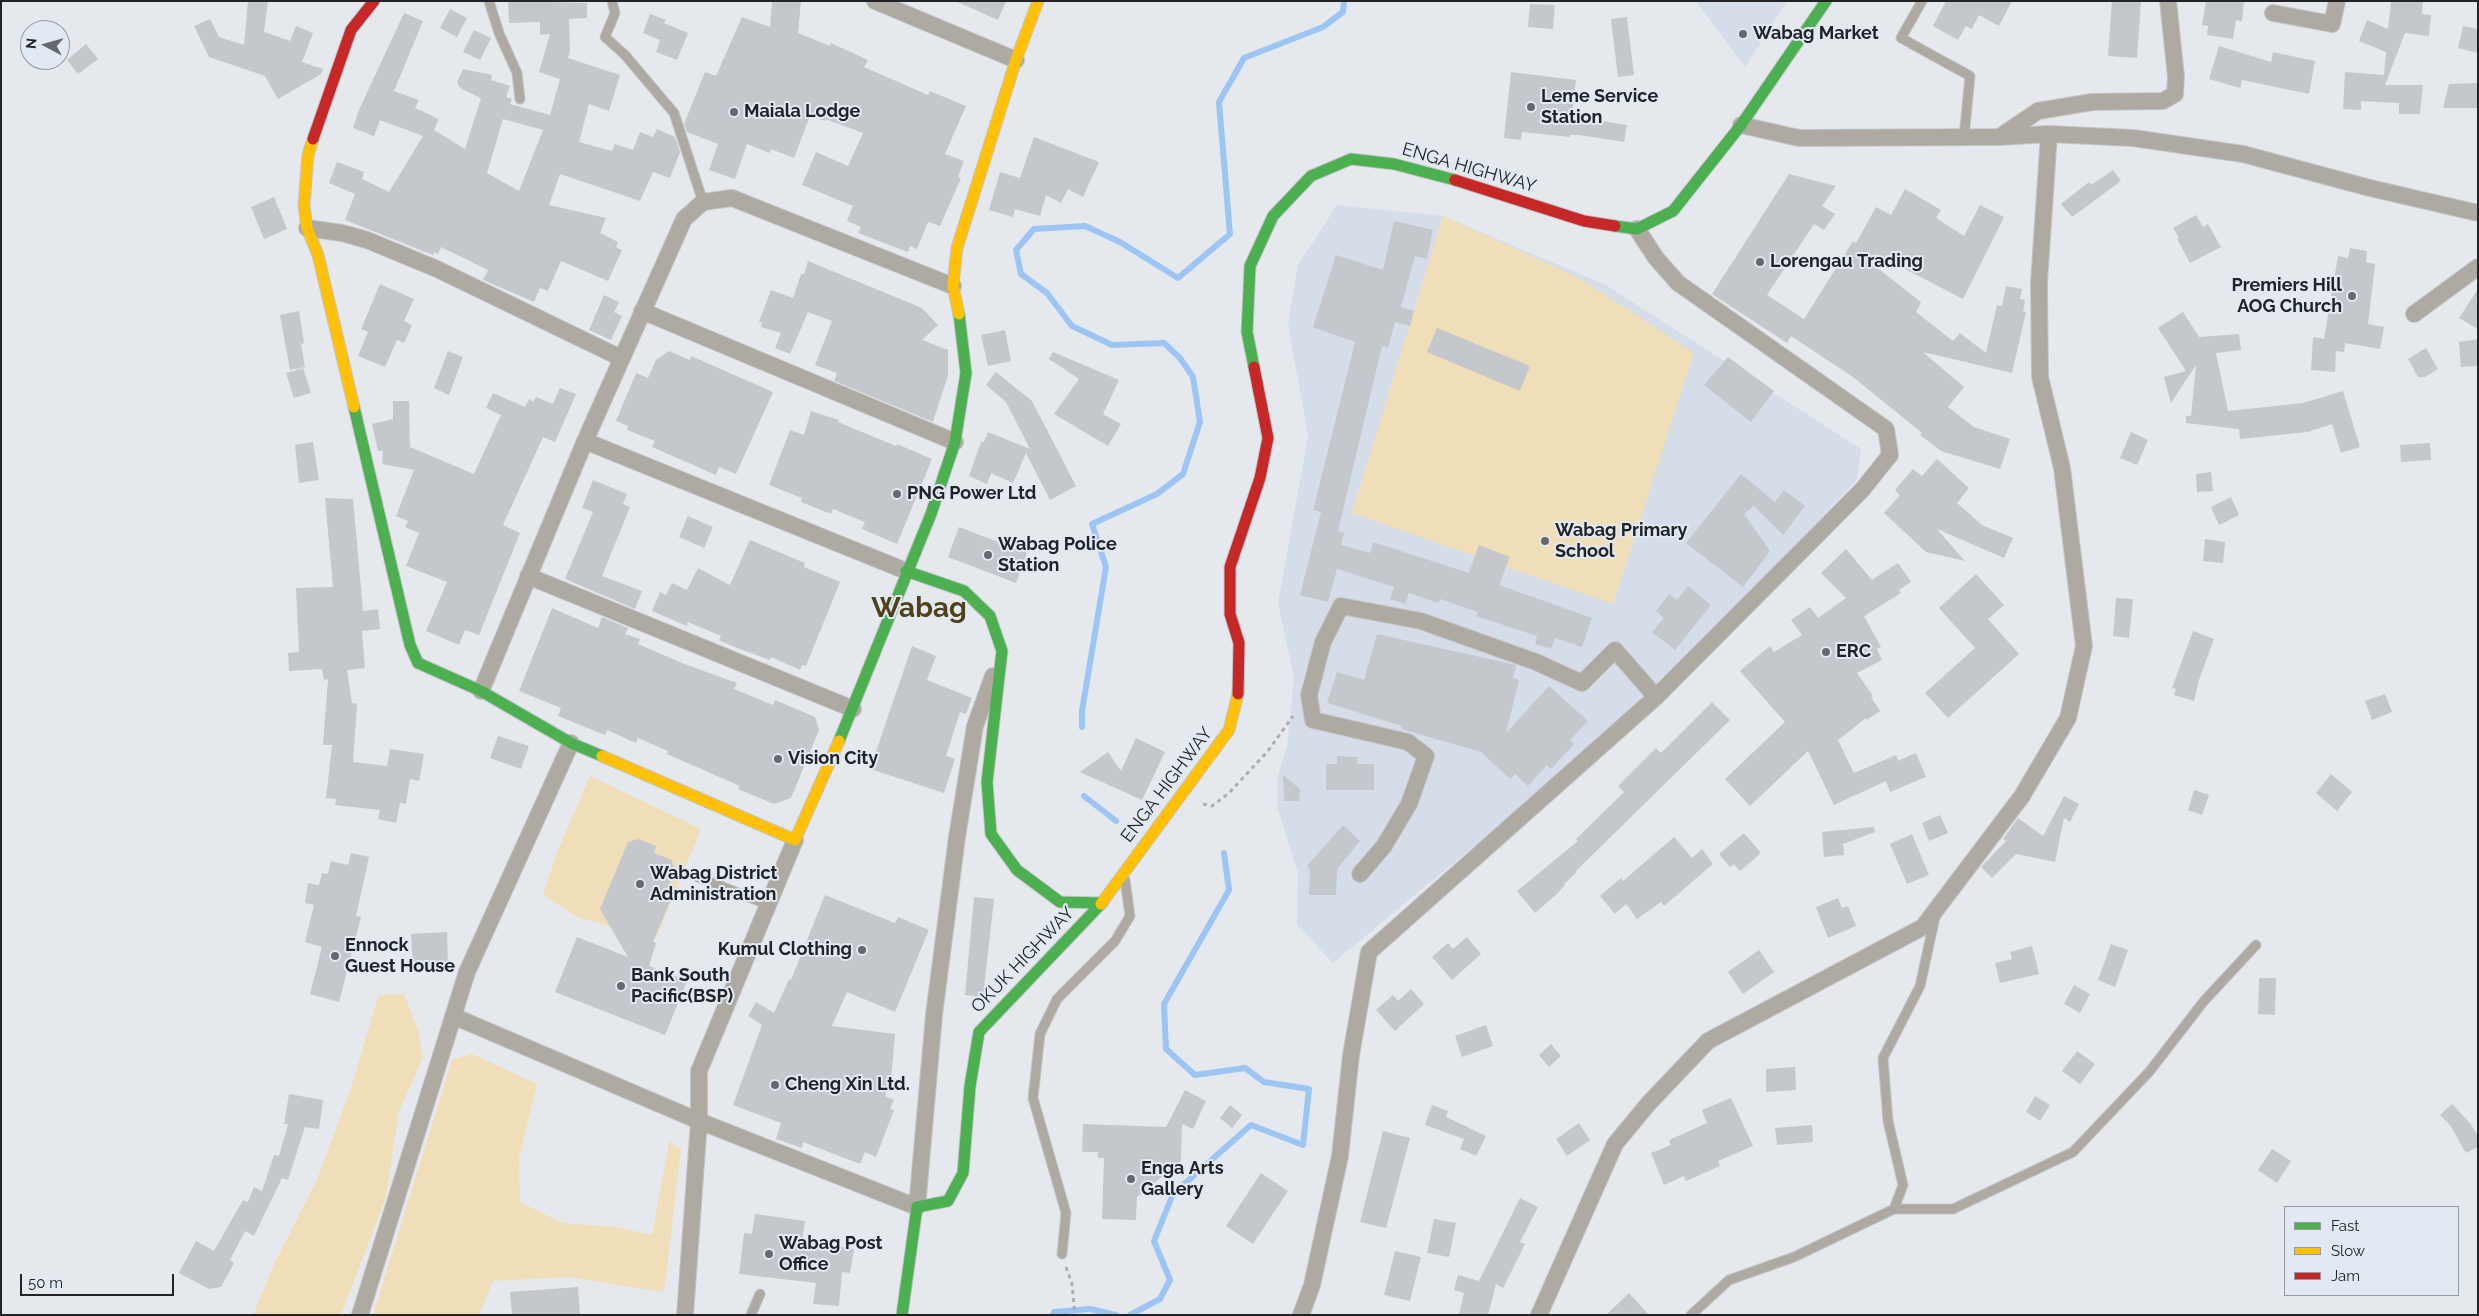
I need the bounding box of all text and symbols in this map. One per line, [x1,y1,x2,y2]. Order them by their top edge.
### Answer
north arrow [20,20,70,70]
place label: Wabag Market [1753,23,1879,45]
marker: Wabag Market [1737,28,1749,40]
text: N [23,37,40,50]
place label: Leme Service Station [1541,86,1658,128]
place label: Maiala Lodge [744,101,860,123]
marker: Leme Service Station [1525,101,1537,113]
marker: Maiala Lodge [728,106,740,118]
street label: ENGA HIGHWAY [1399,139,1539,197]
place label: Lorengau Trading [1770,251,1923,273]
marker: Lorengau Trading [1754,256,1766,268]
place label: Premiers Hill AOG Church [2231,275,2342,318]
marker: Premiers Hill AOG Church [2346,290,2358,302]
place label: PNG Power Ltd [907,483,1036,505]
marker: PNG Power Ltd [891,488,903,500]
place label: Wabag Primary School [1555,520,1687,562]
place label: Wabag Police Station [998,534,1117,576]
marker: Wabag Primary School [1539,535,1551,547]
marker: Wabag Police Station [982,549,994,561]
district label: Wabag [871,592,967,626]
place label: ERC [1836,641,1871,663]
marker: ERC [1820,646,1832,658]
street label: ENGA HIGHWAY [1117,723,1217,847]
place label: Vision City [788,748,878,770]
marker: Vision City [772,753,784,765]
place label: Wabag District Administration [650,863,778,906]
marker: Wabag District Administration [634,878,646,890]
street label: OKUK HIGHWAY [967,903,1079,1017]
place label: Ennock Guest House [345,935,455,978]
place label: Kumul Clothing [718,939,852,961]
marker: Kumul Clothing [856,944,868,956]
marker: Ennock Guest House [329,950,341,962]
place label: Bank South Pacific(BSP) [631,965,733,1008]
marker: Bank South Pacific(BSP) [615,980,627,992]
place label: Cheng Xin Ltd. [785,1074,910,1096]
marker: Cheng Xin Ltd. [769,1079,781,1091]
place label: Enga Arts Gallery [1141,1158,1224,1200]
marker: Enga Arts Gallery [1125,1173,1137,1185]
legend [2284,1206,2459,1296]
text: Fast [2331,1217,2359,1235]
place label: Wabag Post Office [779,1233,882,1276]
text: Slow [2331,1242,2365,1260]
marker: Wabag Post Office [763,1248,775,1260]
scale bar [22,1264,176,1296]
text: Jam [2331,1267,2360,1285]
text: 50 m [28,1274,63,1292]

